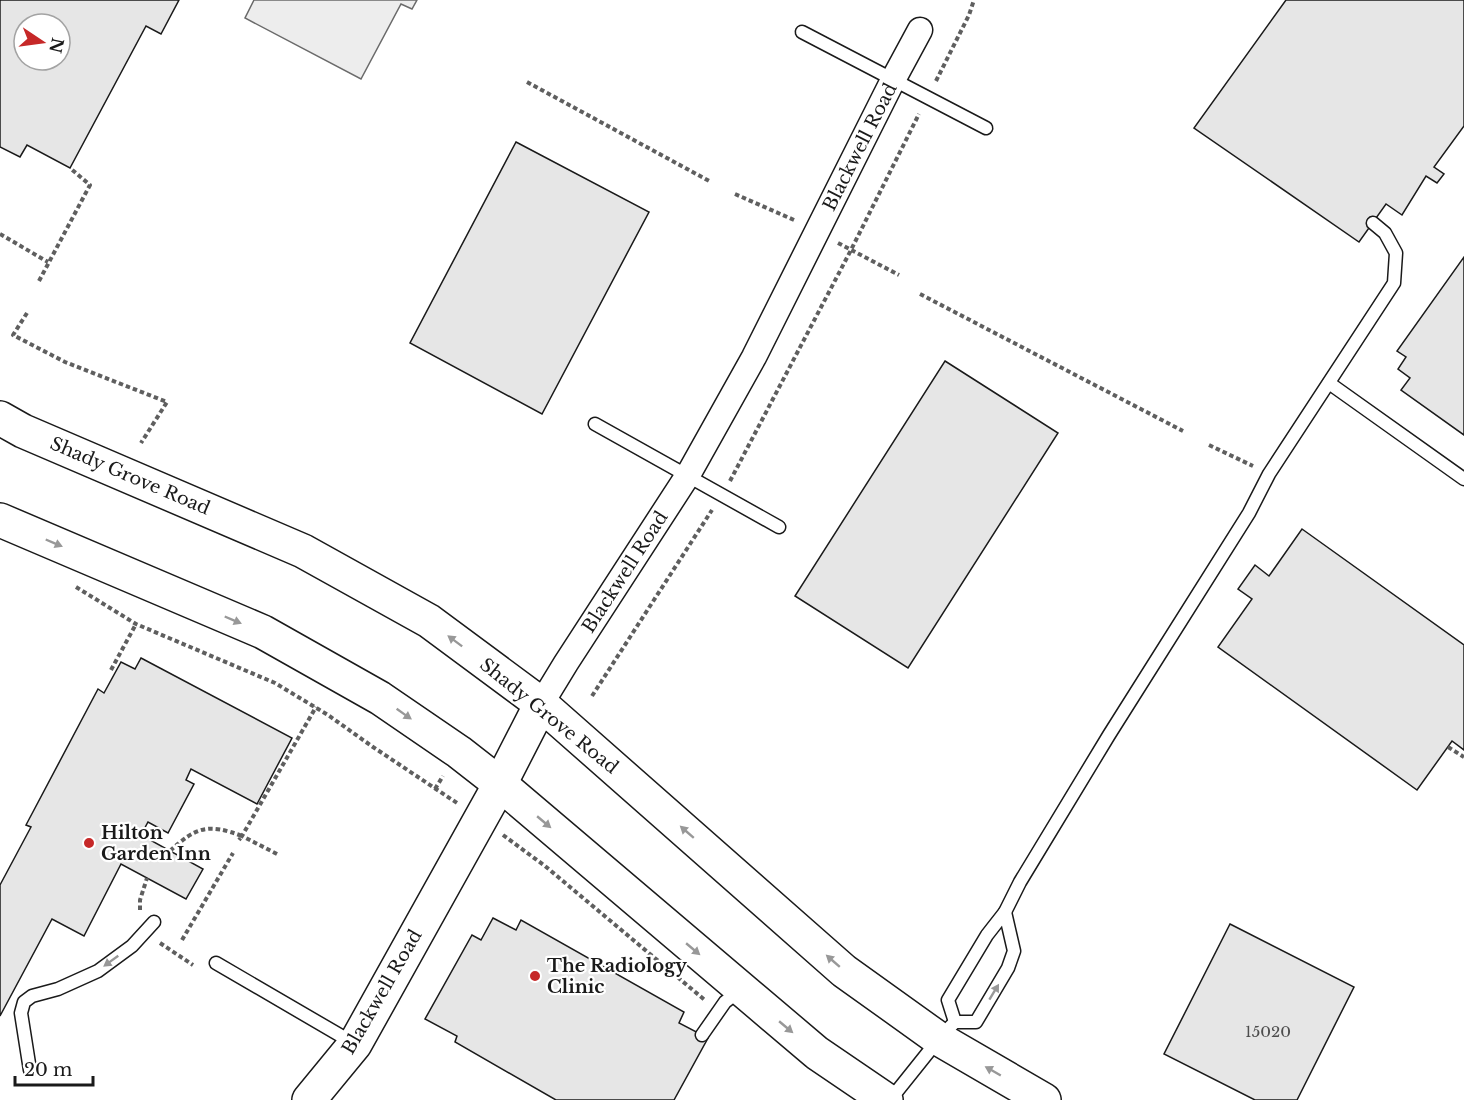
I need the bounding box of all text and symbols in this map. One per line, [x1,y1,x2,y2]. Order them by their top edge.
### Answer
north arrow [12,12,72,72]
text: N [45,36,68,55]
street label: Blackwell Road [818,79,902,215]
street label: Shady Grove Road [47,432,213,520]
street label: Blackwell Road [578,507,672,637]
one-way arrow [45,538,63,548]
one-way arrow [224,616,242,625]
one-way arrow [448,635,463,647]
street label: Shady Grove Road [475,653,623,779]
one-way arrow [395,708,411,720]
one-way arrow [536,815,551,828]
place label: Hilton Garden Inn [101,822,211,865]
one-way arrow [679,825,694,839]
marker: Hilton Garden Inn [82,836,96,850]
street label: Blackwell Road [337,926,427,1058]
one-way arrow [685,942,700,955]
one-way arrow [825,954,840,968]
one-way arrow [104,955,119,967]
place label: The Radiology Clinic [547,955,687,998]
marker: The Radiology Clinic [528,969,542,983]
one-way arrow [988,984,999,1000]
one-way arrow [778,1020,793,1033]
house number: 15020 [1245,1022,1291,1041]
scale bar [15,1049,93,1087]
text: 20 m [24,1059,72,1081]
one-way arrow [985,1065,1001,1076]

